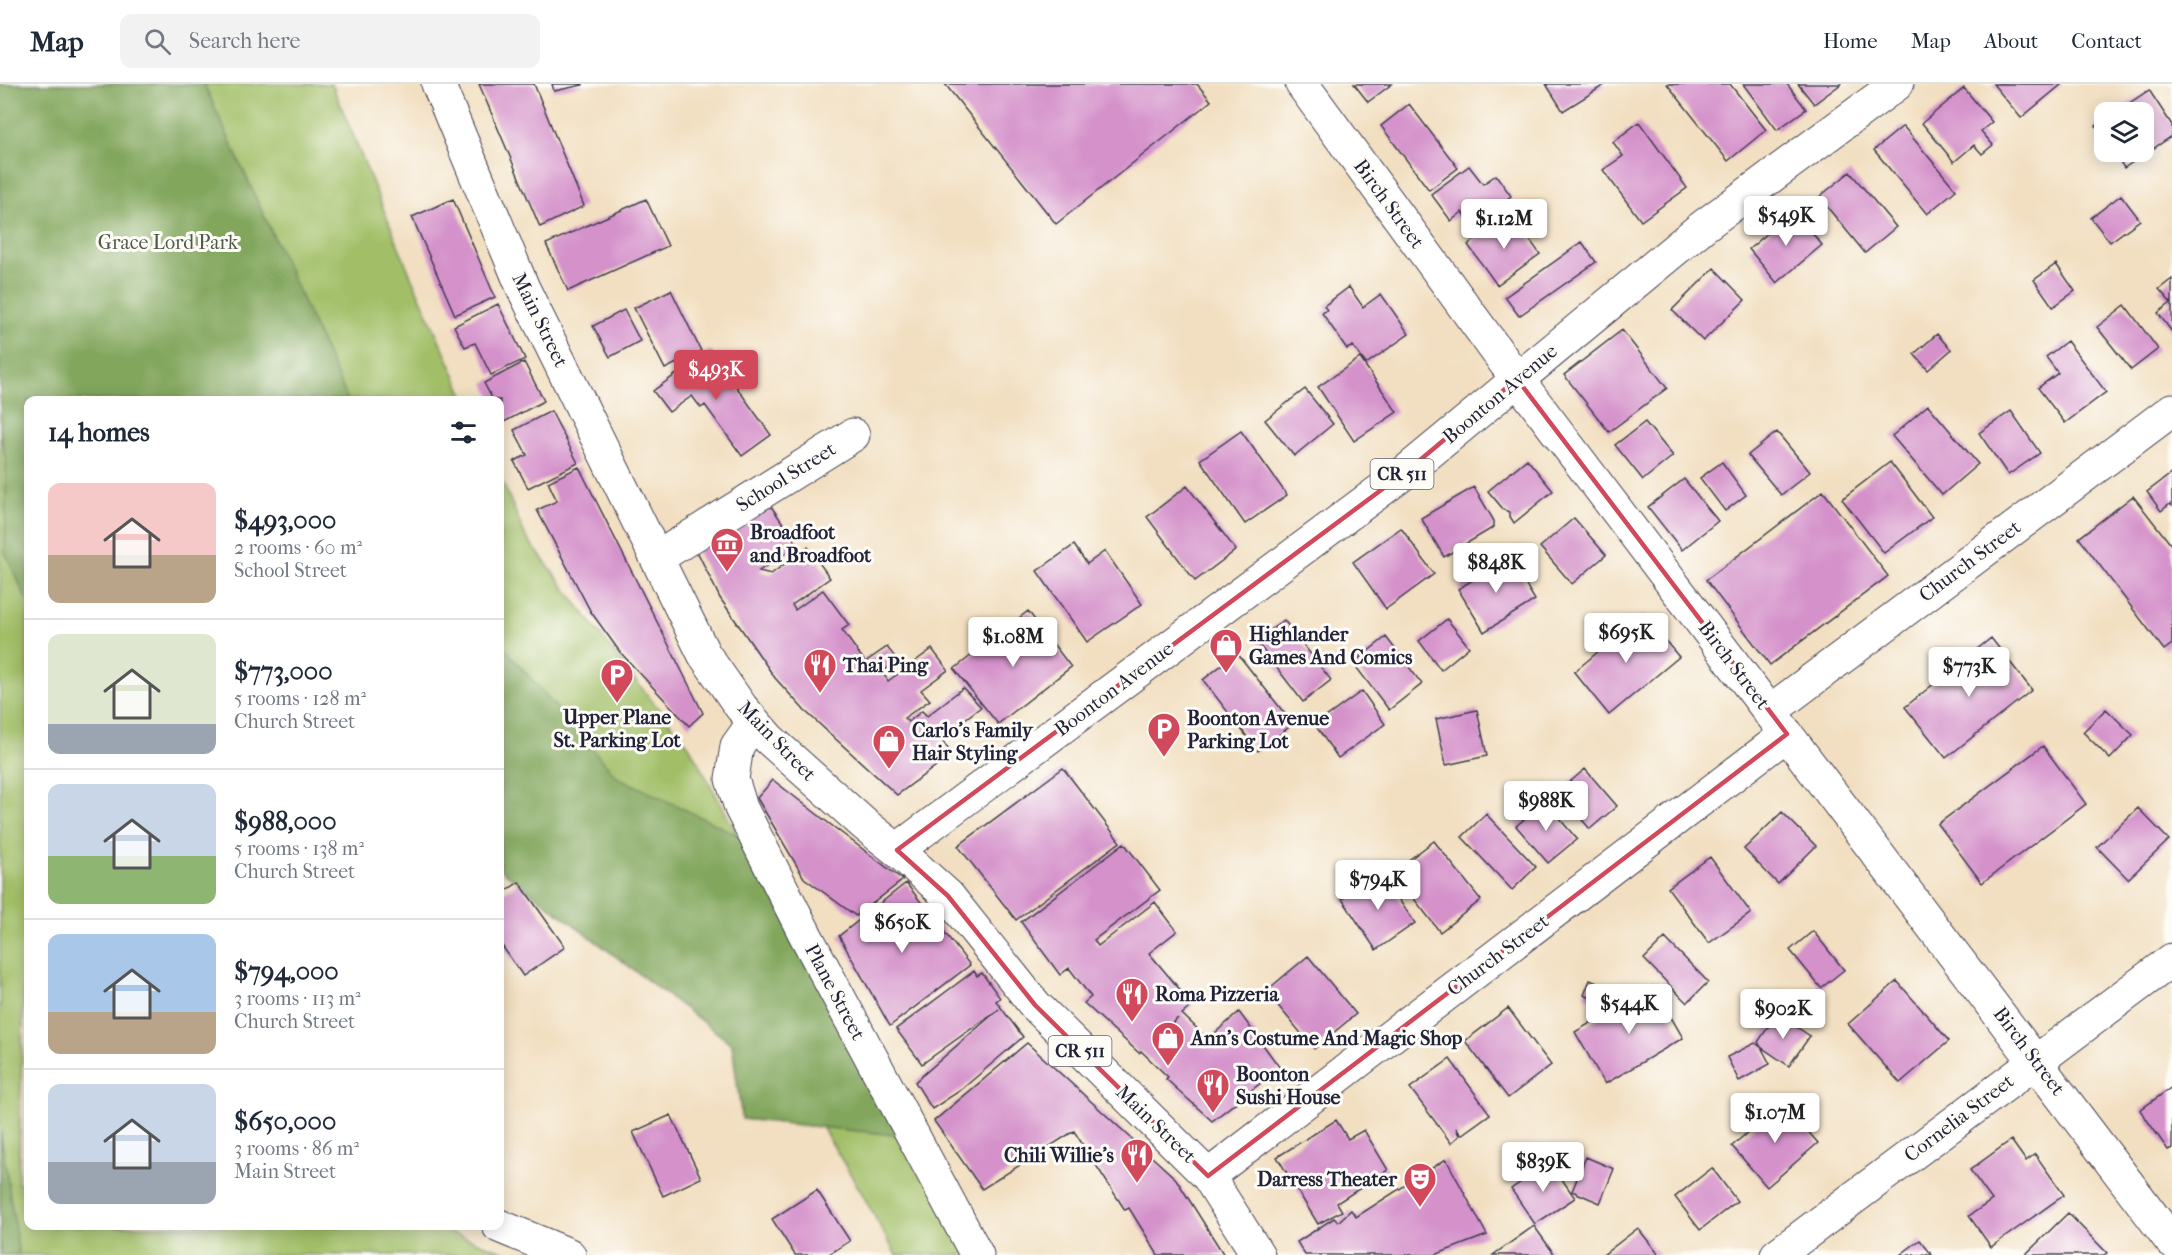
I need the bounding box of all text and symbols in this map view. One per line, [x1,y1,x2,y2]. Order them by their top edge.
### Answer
search box [120,14,540,68]
text: Map [30,25,84,58]
icon: search [141,25,174,58]
text: Search here [189,28,300,54]
text: Home [1823,29,1878,53]
text: Map [1911,29,1951,53]
text: About [1984,29,2038,53]
text: Contact [2071,29,2142,53]
map controls [2094,102,2154,162]
button: layers [2094,102,2154,162]
street label: Birch Street [1349,155,1429,253]
pin: $549K [1744,196,1828,247]
pin: $1.12M [1455,199,1553,250]
text: $549K [1758,204,1814,227]
text: $1.12M [1475,207,1533,230]
park label: Grace Lord Park [98,231,239,254]
street label: Main Street [507,269,573,371]
street label: Boonton Avenue [1438,339,1562,449]
pin: $493K [674,350,758,401]
text: $493K [688,358,744,381]
icon: filters [447,416,480,449]
text: 14 homes [48,417,150,448]
street label: School Street [732,437,840,517]
road number: CR 511 [1370,459,1434,489]
text: $493,000 [234,505,336,536]
icon: home [96,507,168,579]
street label: Church Street [1915,515,2025,607]
place label: Broadfoot and Broadfoot [750,521,872,567]
museum icon: Broadfoot and Broadfoot [709,526,745,573]
text: 2 rooms · 60 m² [234,536,362,559]
pin: $848K [1454,543,1538,594]
text: $848K [1467,551,1525,574]
text: School Street [234,559,347,582]
pin: $695K [1584,613,1668,664]
street label: Birch Street [1693,616,1775,714]
pin: $1.08M [964,617,1062,668]
text: $695K [1598,621,1654,644]
place label: Highlander Games And Comics [1249,623,1413,669]
text: $1.08M [982,625,1044,648]
shop icon: Highlander Games And Comics [1208,627,1244,674]
street label: Boonton Avenue [1050,637,1178,741]
restaurant icon: Thai Ping [802,647,838,694]
pin: $773K [1927,647,2011,698]
place label: Thai Ping [842,654,929,677]
text: $773K [1942,655,1996,678]
text: $773,000 [234,656,332,687]
parking icon: Upper Plane St. Parking Lot [599,657,635,704]
icon: home [96,658,168,730]
text: 5 rooms · 128 m² [234,687,366,710]
street label: Main Street [733,696,821,786]
place label: Upper Plane St. Parking Lot [553,706,681,752]
place label: Boonton Avenue Parking Lot [1187,707,1329,753]
text: Church Street [234,710,355,733]
parking icon: Boonton Avenue Parking Lot [1146,711,1182,758]
place label: Carlo's Family Hair Styling [912,719,1034,765]
shop icon: Carlo's Family Hair Styling [871,723,907,770]
pin: $988K [1504,781,1588,832]
text: $988K [1518,789,1574,812]
text: $988,000 [234,806,337,837]
icon: home [96,808,168,880]
text: 5 rooms · 138 m² [234,837,364,860]
text: Church Street [234,860,355,883]
pin: $794K [1336,860,1420,911]
text: $794K [1349,868,1407,891]
pin: $650K [860,903,944,954]
street label: Church Street [1443,909,1553,1001]
text: $650K [874,911,930,934]
street label: Plane Street [800,940,870,1044]
text: $794,000 [234,956,339,987]
icon: home [96,958,168,1030]
restaurant icon: Roma Pizzeria [1114,976,1150,1023]
place label: Roma Pizzeria [1155,983,1279,1006]
pin: $544K [1587,984,1671,1035]
text: 3 rooms · 113 m² [234,987,361,1010]
pin: $902K [1741,989,1825,1040]
text: $544K [1600,992,1658,1015]
text: $902K [1754,997,1812,1020]
street label: Birch Street [1988,1002,2070,1100]
text: Church Street [234,1010,355,1033]
shop icon: Ann’s Costume And Magic Shop [1150,1020,1186,1067]
place label: Ann’s Costume And Magic Shop [1189,1027,1463,1050]
road number: CR 511 [1048,1036,1112,1066]
place label: Boonton Sushi House [1236,1063,1341,1109]
restaurant icon: Boonton Sushi House [1195,1067,1231,1114]
street label: Cornelia Street [1900,1069,2018,1167]
street label: Main Street [1111,1080,1201,1168]
pin: $1.07M [1726,1093,1824,1144]
text: $1.07M [1745,1101,1805,1124]
text: $650,000 [234,1106,336,1137]
icon: home [96,1108,168,1180]
text: 3 rooms · 86 m² [234,1137,359,1160]
restaurant icon: Chili Willie's [1119,1137,1155,1184]
pin: $839K [1501,1142,1585,1193]
place label: Chili Willie's [1004,1144,1115,1167]
text: $839K [1516,1150,1570,1173]
text: Main Street [234,1160,336,1183]
theatre icon: Darress Theater [1402,1161,1438,1208]
place label: Darress Theater [1257,1168,1397,1191]

